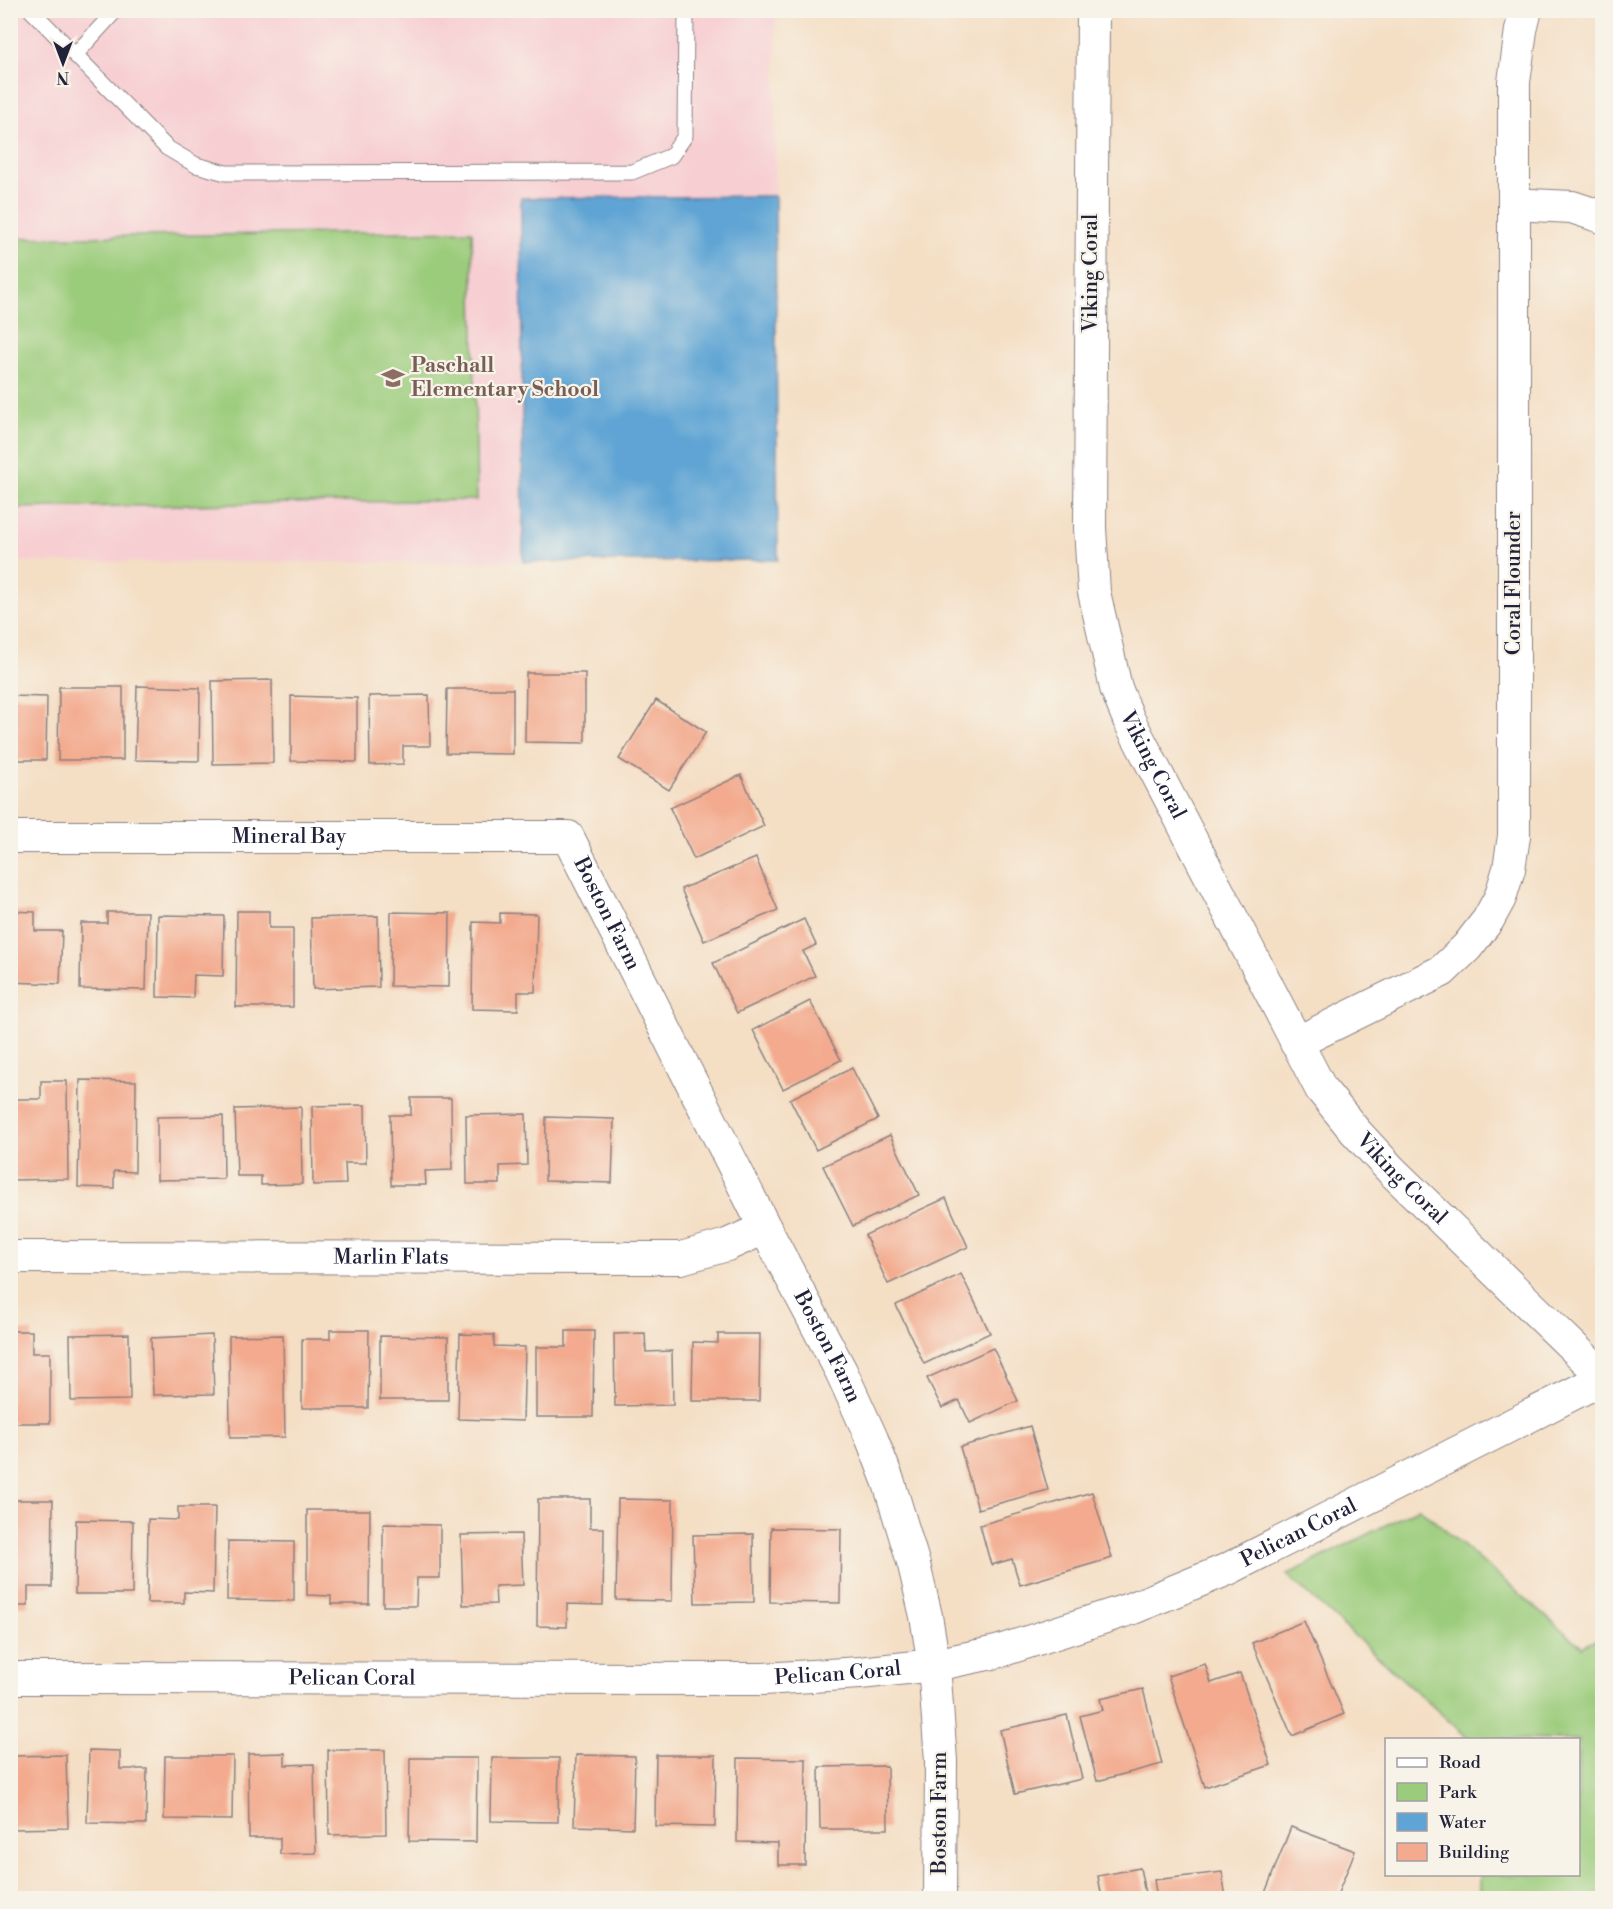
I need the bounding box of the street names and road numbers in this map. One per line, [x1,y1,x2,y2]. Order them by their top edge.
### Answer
street label: Viking Coral [1078,214,1104,333]
street label: Coral Flounder [1501,511,1527,655]
street label: Viking Coral [1113,706,1191,824]
street label: Mineral Bay [232,824,347,850]
street label: Boston Farm [567,852,646,975]
street label: Viking Coral [1350,1127,1452,1230]
street label: Marlin Flats [333,1244,449,1271]
street label: Boston Farm [787,1285,867,1407]
street label: Pelican Coral [1236,1493,1361,1573]
street label: Pelican Coral [774,1656,902,1691]
street label: Pelican Coral [288,1665,416,1692]
street label: Boston Farm [927,1752,953,1875]

